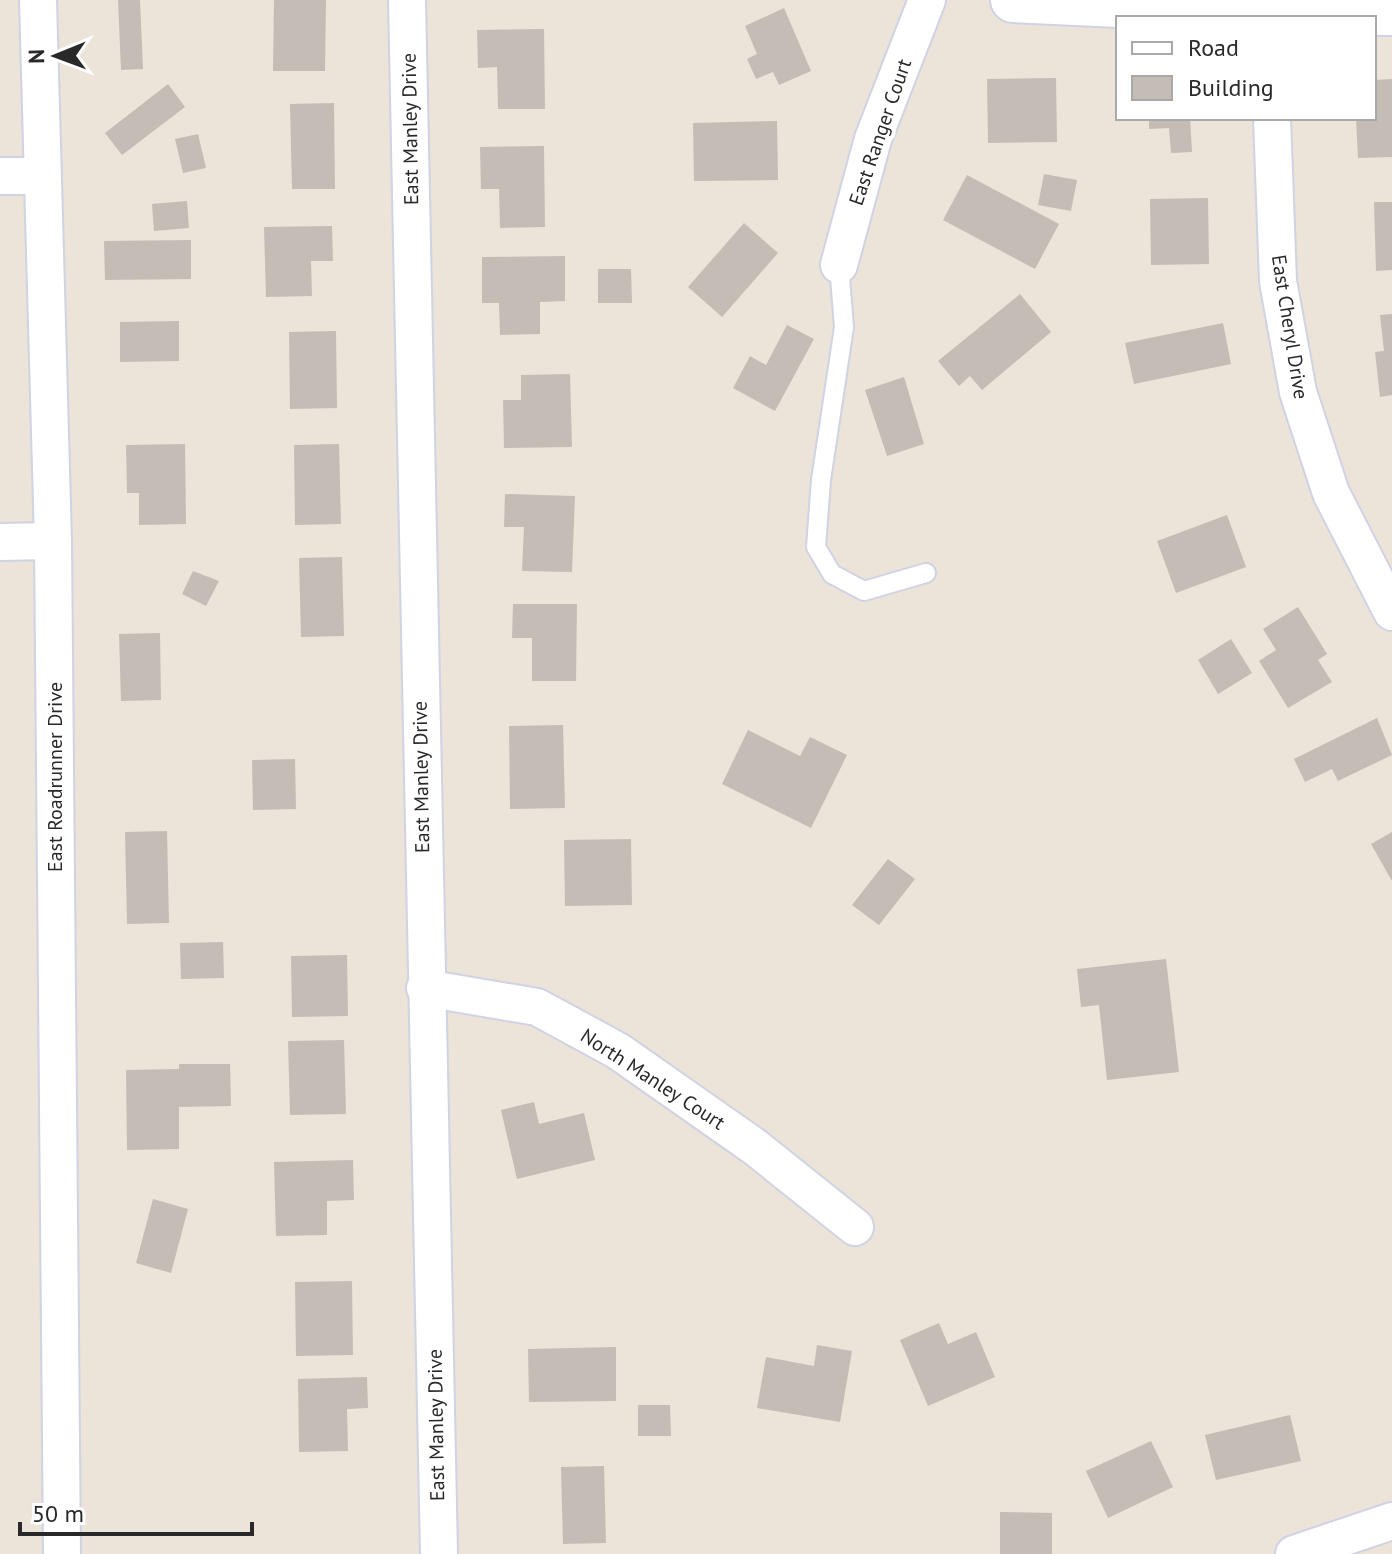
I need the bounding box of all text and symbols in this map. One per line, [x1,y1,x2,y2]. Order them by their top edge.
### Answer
north arrow [16,16,96,96]
legend [1116,16,1376,120]
text: Road [1188,32,1239,63]
text: N [22,49,50,64]
street label: East Manley Drive [396,53,424,205]
street label: East Ranger Court [843,55,917,209]
text: Building [1188,72,1274,103]
street label: East Cheryl Drive [1266,253,1314,401]
street label: East Roadrunner Drive [42,682,68,872]
street label: East Manley Drive [407,701,435,853]
street label: North Manley Court [576,1023,730,1136]
street label: East Manley Drive [422,1349,450,1501]
scale bar [20,1486,252,1536]
text: 50 m [32,1498,84,1529]

